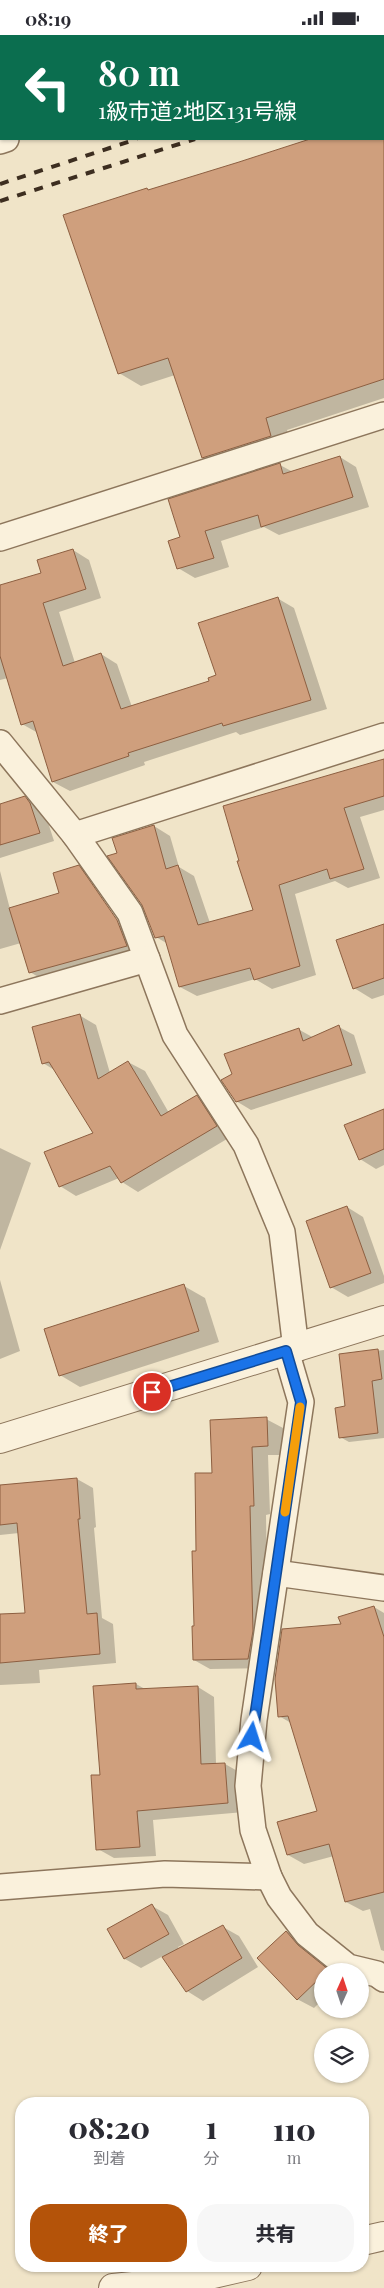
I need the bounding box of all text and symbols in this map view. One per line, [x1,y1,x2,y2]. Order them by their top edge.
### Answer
text: 08:19 [25,5,71,31]
text: 80 m [98,48,180,95]
icon: left [15,55,80,120]
text: 1級市道2地区131号線 [98,95,297,125]
pin [131,1371,173,1413]
icon: arrive [138,1378,166,1406]
position arrow [225,1710,277,1762]
north arrow [314,1963,369,2017]
map controls [314,1963,369,2083]
button: layers [314,2028,369,2083]
text: 08:20 [68,2107,150,2147]
text: 1 [206,2107,217,2147]
text: 110 [273,2109,316,2149]
text: 到着 [93,2147,125,2168]
text: 分 [203,2147,219,2168]
text: m [287,2147,301,2168]
button: 終了 [30,2204,187,2262]
button: 共有 [197,2204,354,2262]

